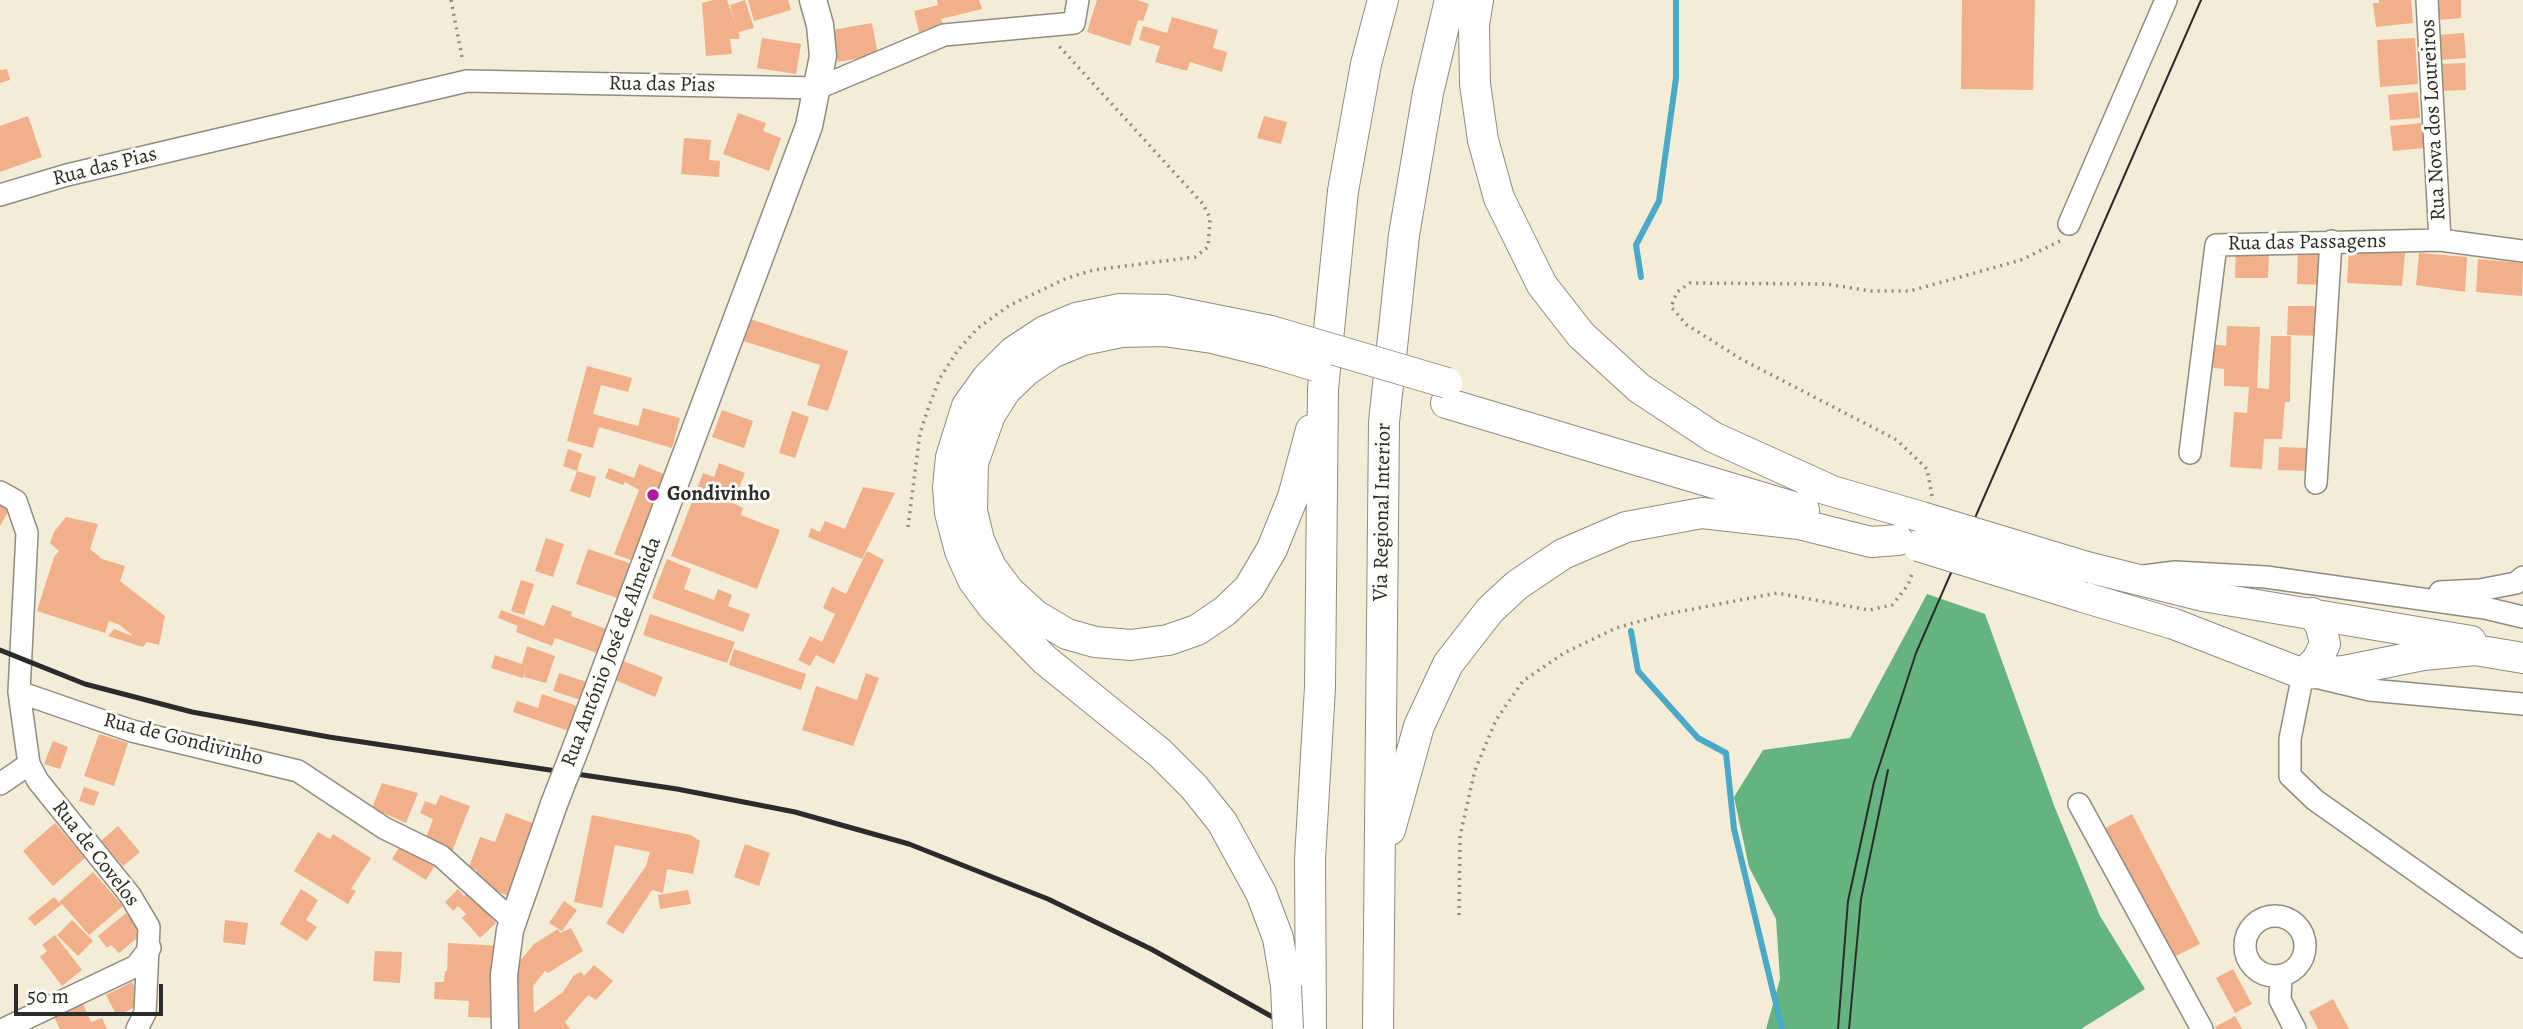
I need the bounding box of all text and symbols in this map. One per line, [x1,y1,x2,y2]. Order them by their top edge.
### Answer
street label: Rua Nova dos Loureiros [2416,19,2452,221]
street label: Rua das Pias [608,71,716,99]
street label: Rua das Pias [50,142,160,192]
street label: Rua das Passagens [2227,229,2387,257]
street label: Via Regional Interior [1369,423,1397,601]
place label: Gondivinho [667,482,770,508]
marker: Gondivinho [645,487,661,503]
street label: Rua António José de Almeida [556,533,668,771]
street label: Rua de Gondivinho [101,708,265,772]
street label: Rua de Covelos [46,796,144,912]
scale bar [18,970,166,1014]
text: 50 m [27,982,69,1010]

